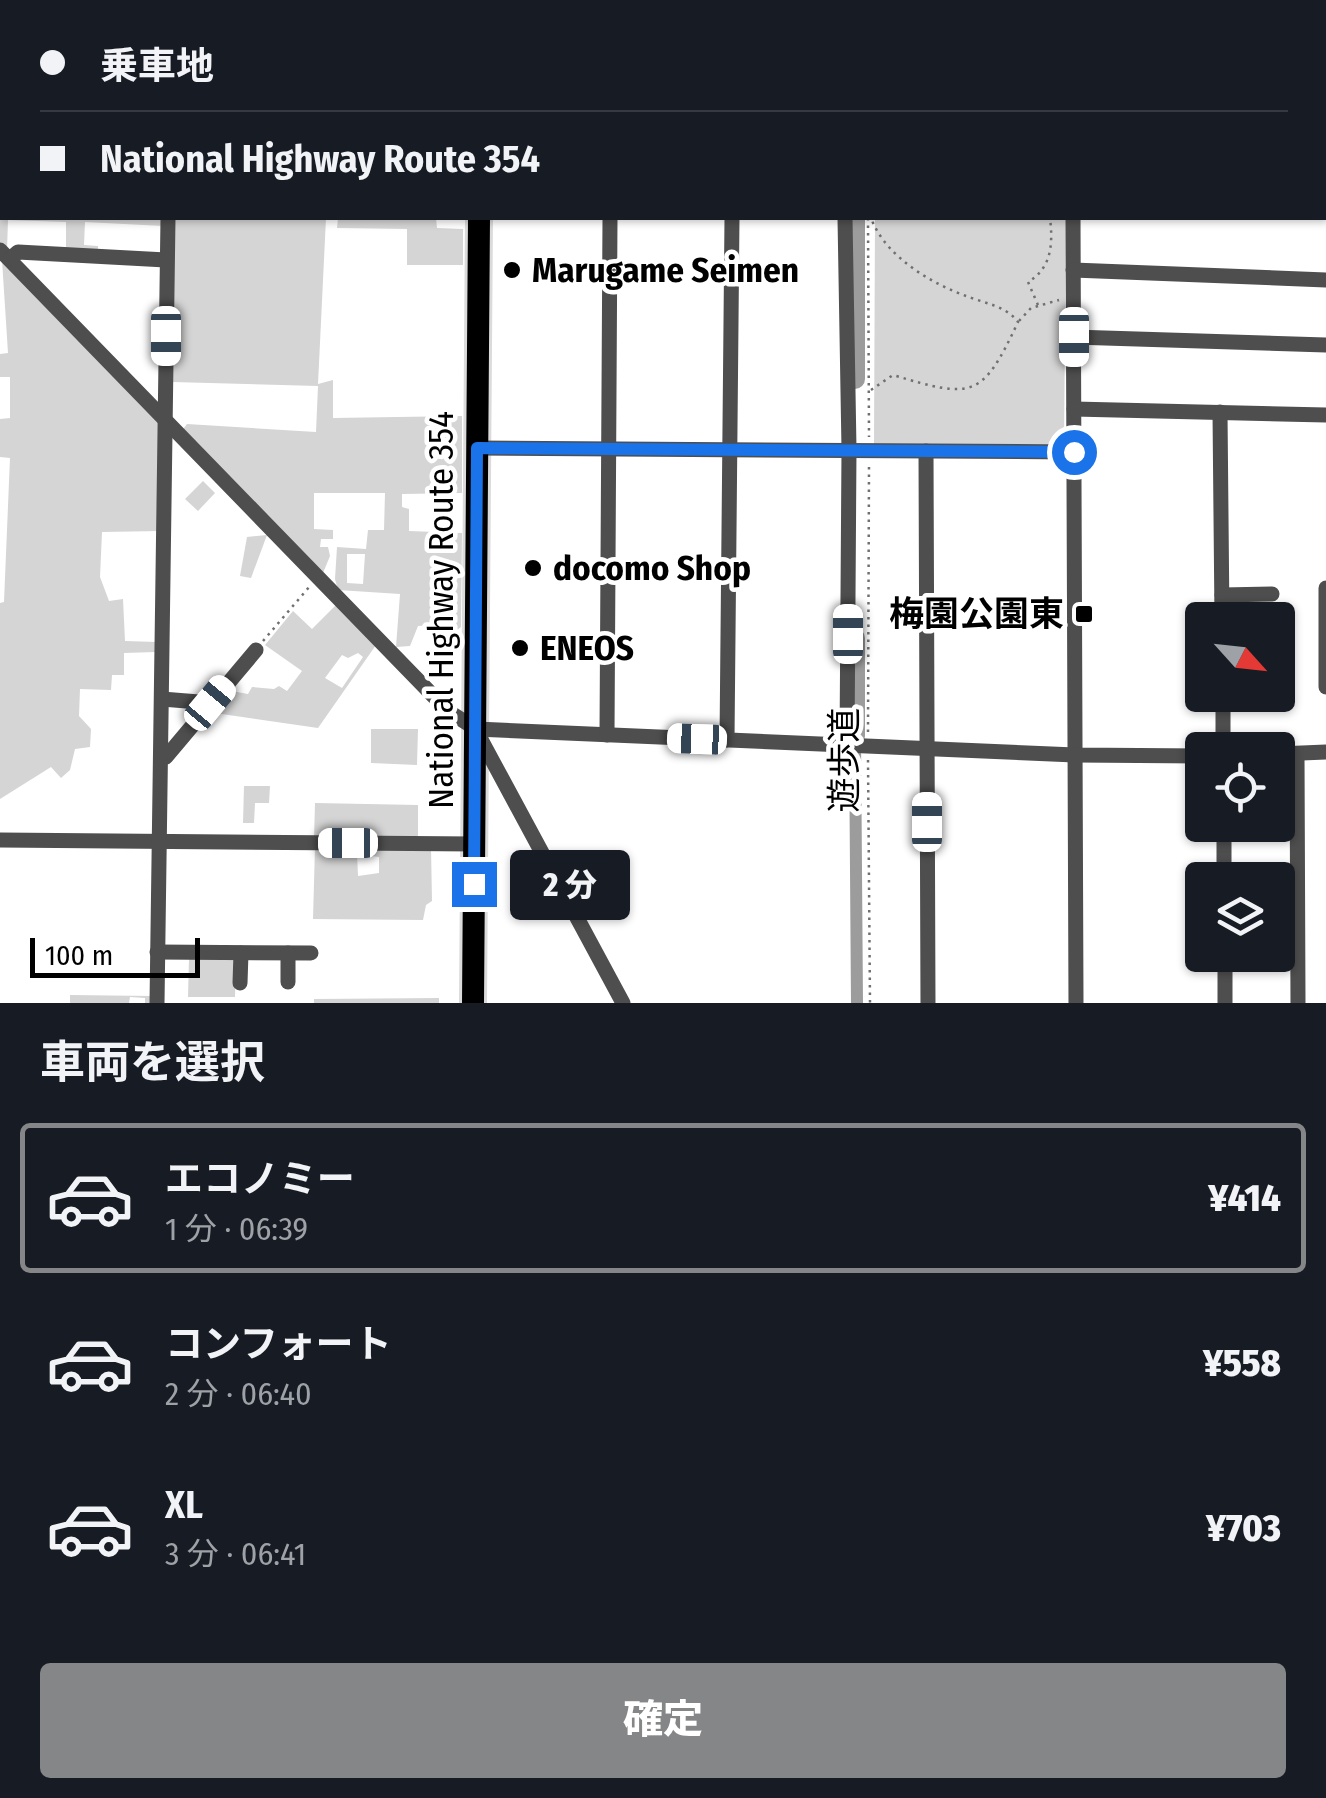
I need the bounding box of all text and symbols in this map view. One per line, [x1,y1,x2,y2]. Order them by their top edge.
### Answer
text: 乗車地 [100,43,214,89]
text: National Highway Route 354 [100,136,540,182]
place label: Marugame Seimen [532,249,799,291]
marker: Marugame Seimen [501,259,523,281]
car [151,306,181,366]
car [1059,307,1089,367]
street label: National Highway Route 354 [420,411,462,809]
route start [1052,430,1097,475]
place label: docomo Shop [553,547,751,589]
marker: docomo Shop [522,557,544,579]
place label: 梅園公園東 [889,593,1064,635]
north arrow [1185,602,1295,712]
map controls [1185,602,1295,972]
marker: 梅園公園東 [1073,603,1095,625]
car [833,604,863,664]
place label: ENEOS [540,627,634,669]
marker: ENEOS [509,637,531,659]
car [179,670,241,736]
street label: 遊歩道 [823,707,865,813]
car [666,723,728,755]
button: locate [1185,732,1295,842]
car [912,792,942,852]
car [318,828,378,858]
callout: 2 分 [509,849,629,919]
route end [452,862,497,907]
button: layers [1185,862,1295,972]
text: 2 分 [543,866,597,904]
scale bar [30,933,200,978]
text: 100 m [45,939,113,972]
text: 車両を選択 [40,1036,265,1090]
icon: car [45,1153,135,1243]
text: エコノミー [165,1156,355,1202]
text: ¥414 [1208,1175,1281,1221]
text: 1 分 · 06:39 [165,1210,308,1248]
icon: car [45,1318,135,1408]
text: コンフォート [165,1321,392,1367]
text: ¥558 [1203,1340,1281,1386]
text: 2 分 · 06:40 [165,1375,312,1413]
text: XL [165,1482,203,1528]
icon: car [45,1483,135,1573]
text: ¥703 [1206,1505,1281,1551]
text: 3 分 · 06:41 [165,1535,306,1573]
button: 確定 [40,1663,1286,1778]

